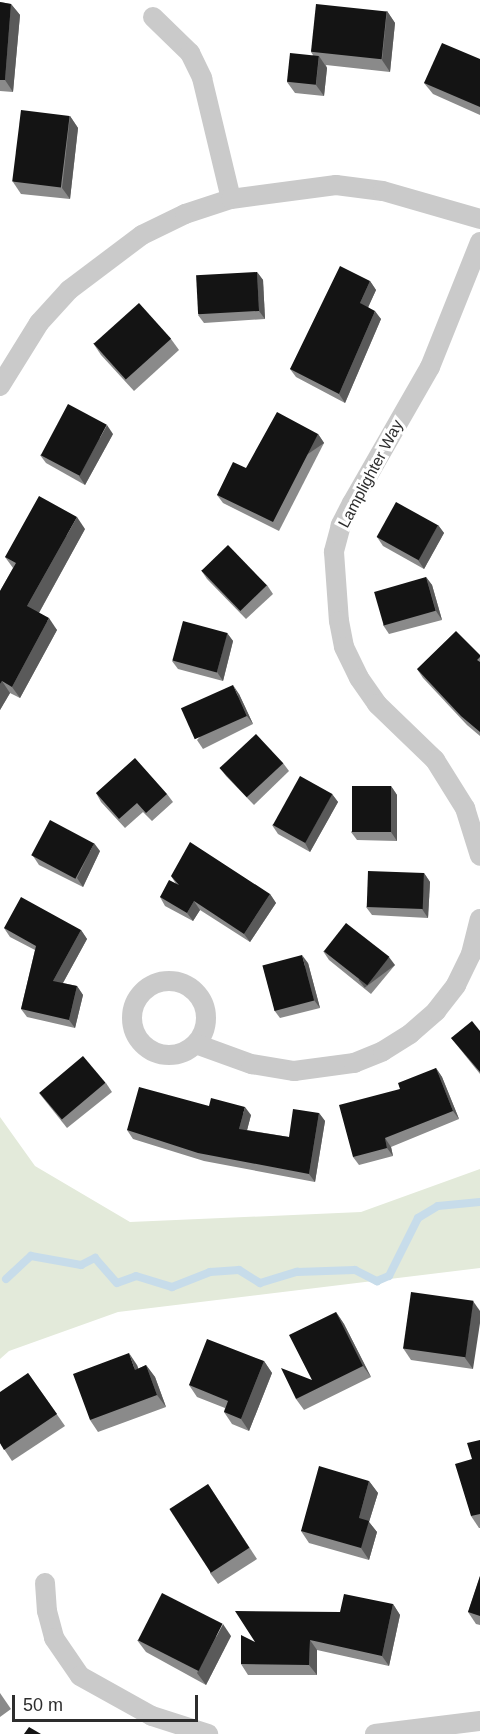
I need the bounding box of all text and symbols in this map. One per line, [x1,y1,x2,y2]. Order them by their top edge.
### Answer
street label: Lamplighter Way [334,417,408,531]
scale bar [15,1683,201,1721]
text: 50 m [23,1695,63,1715]

